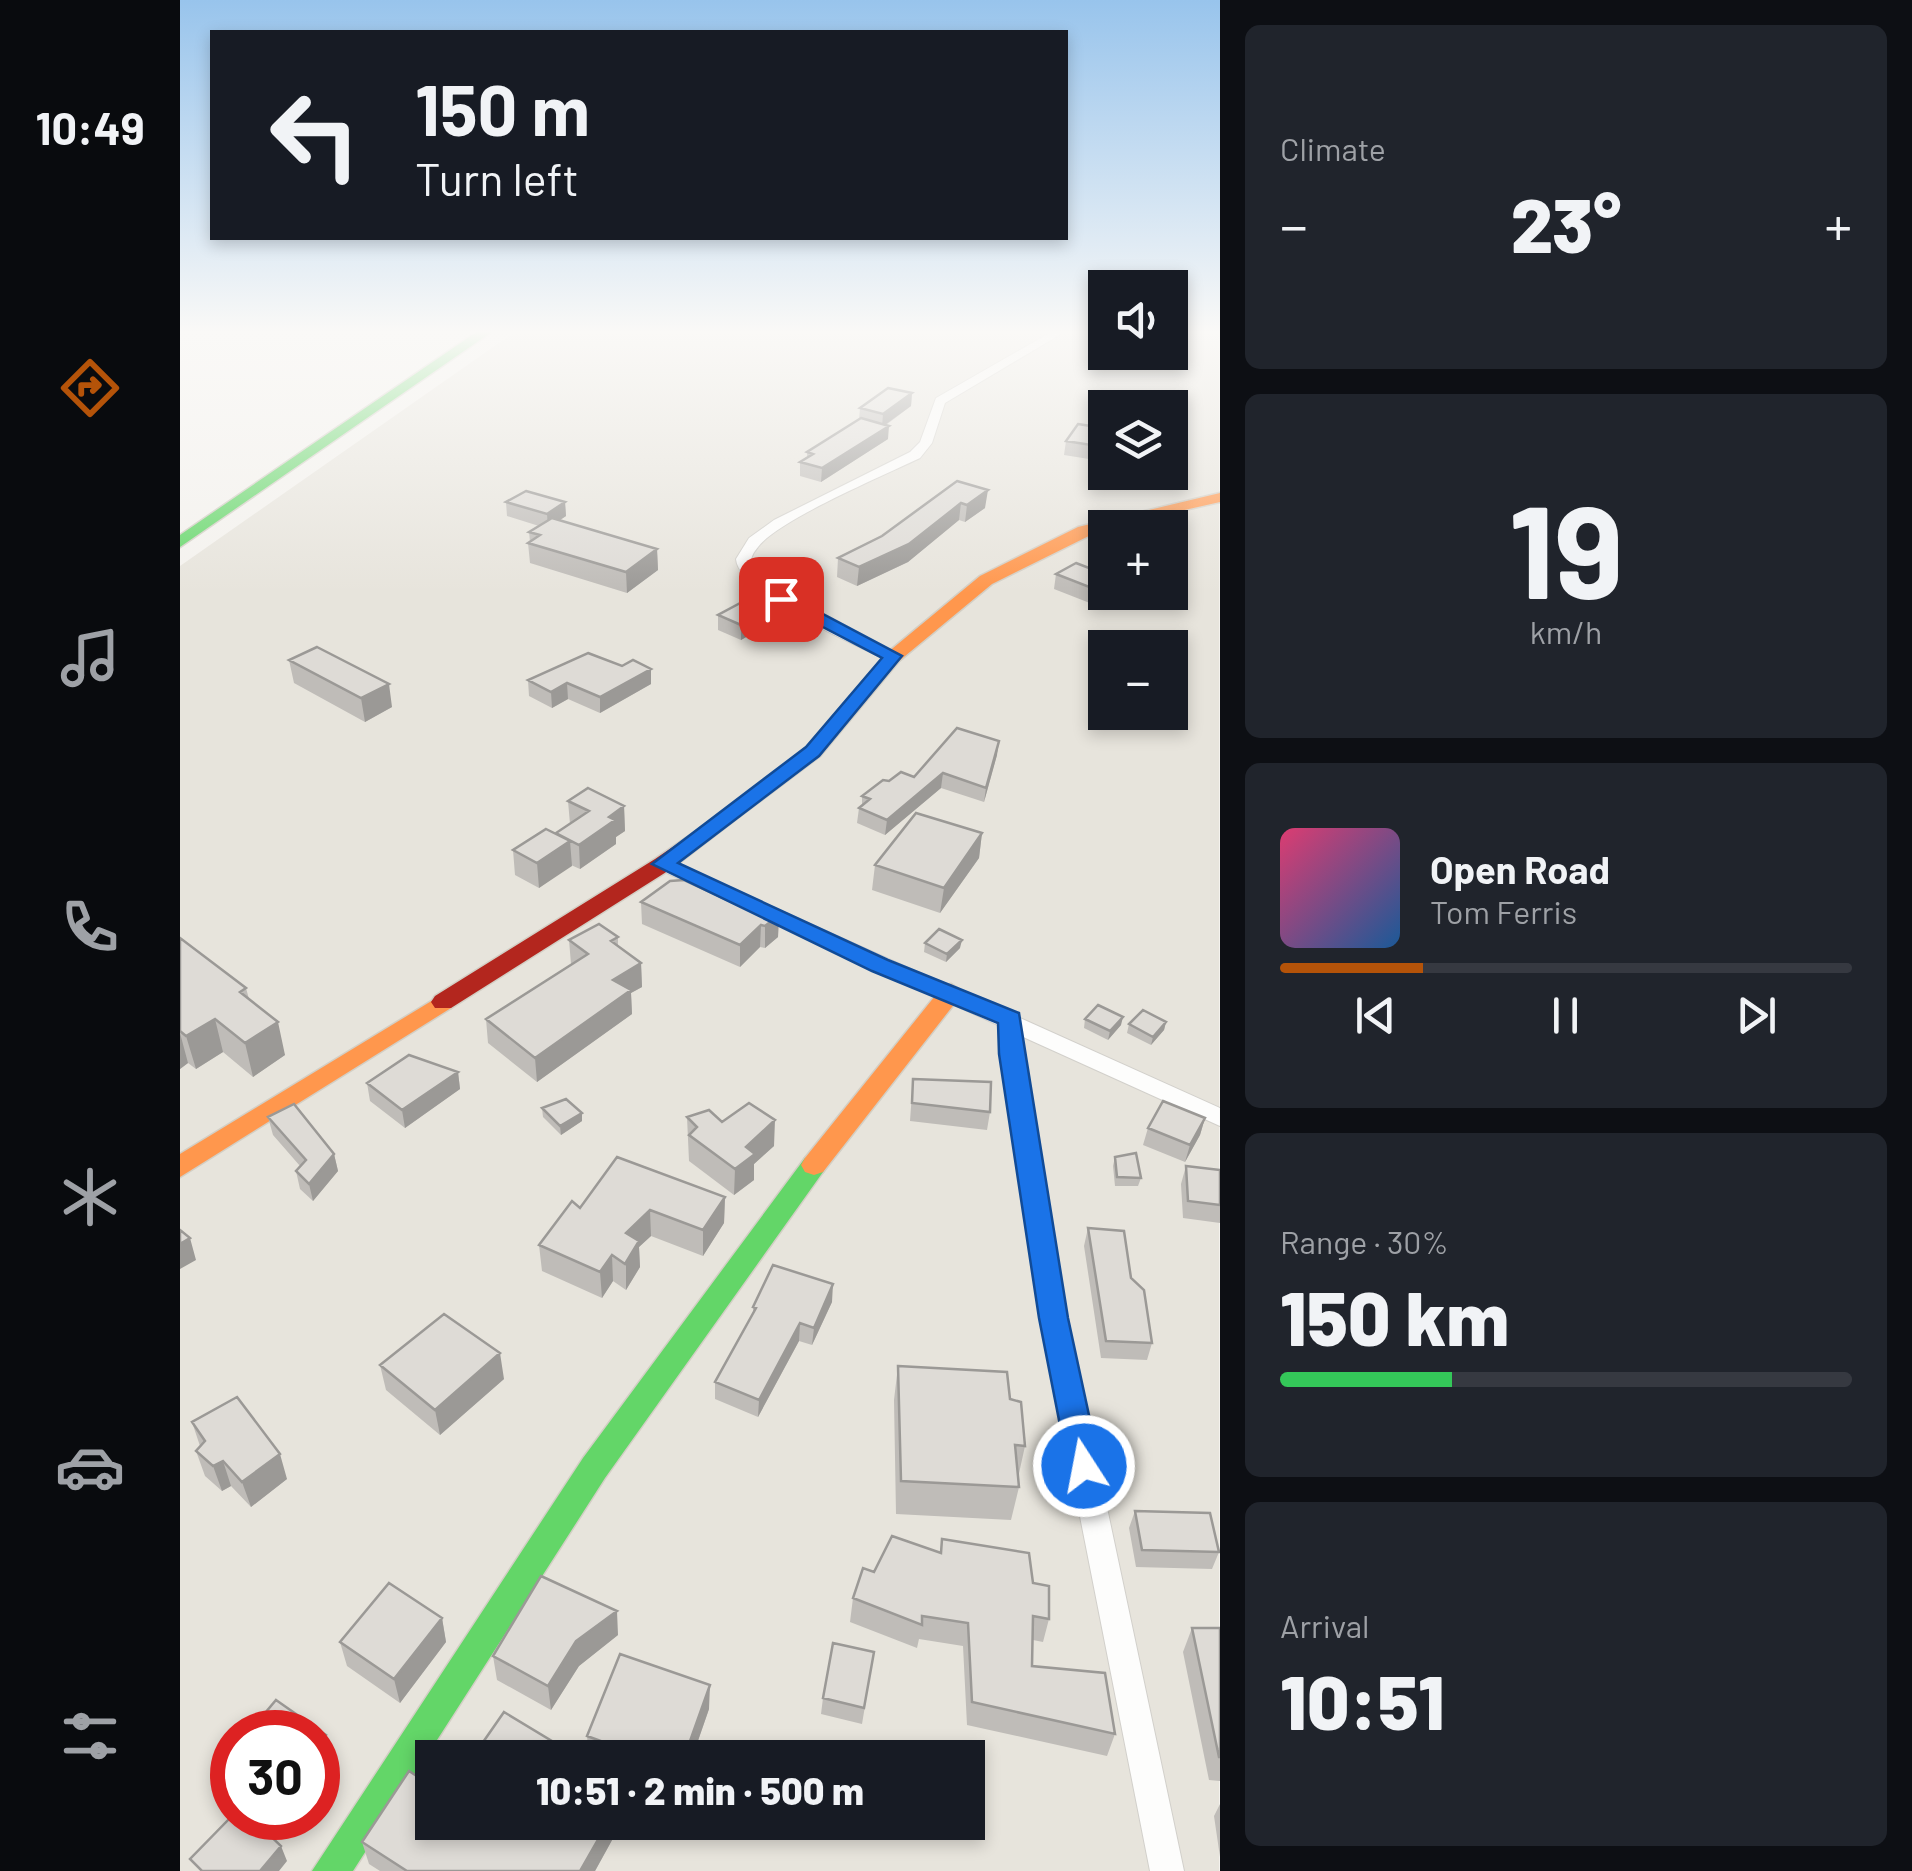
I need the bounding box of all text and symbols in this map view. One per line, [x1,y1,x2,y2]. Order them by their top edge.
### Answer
text: 150 m [415,66,590,150]
icon: left [250,70,380,200]
text: 10:49 [35,100,145,154]
text: Climate [1280,129,1386,167]
text: Turn left [415,151,579,205]
text: 23° [1511,178,1621,268]
text: − [1280,191,1308,257]
text: + [1824,191,1852,257]
map controls [1088,270,1188,730]
button: sound [1088,270,1188,370]
icon: directions [55,353,125,423]
button: layers [1088,390,1188,490]
text: 19 [1508,469,1624,625]
button: + [1088,510,1188,610]
pin [739,557,824,642]
icon: arrive [754,572,809,627]
text: km/h [1530,612,1602,650]
icon: music [55,623,125,693]
button: − [1088,630,1188,730]
text: Open Road [1430,846,1610,892]
icon: phone [55,892,125,962]
text: Tom Ferris [1430,892,1577,930]
icon: previous [1348,988,1403,1043]
icon: pause [1538,988,1593,1043]
icon: next [1729,988,1784,1043]
icon: climate [55,1162,125,1232]
text: Range · 30% [1280,1222,1449,1260]
text: 150 km [1280,1271,1509,1361]
position arrow [1032,1414,1136,1518]
icon: car [55,1432,125,1502]
text: Arrival [1280,1606,1369,1644]
text: 10:51 [1280,1655,1445,1745]
icon: filters [55,1701,125,1771]
speed limit sign: 30 [210,1710,340,1840]
text: 10:51 · 2 min · 500 m [536,1767,864,1813]

